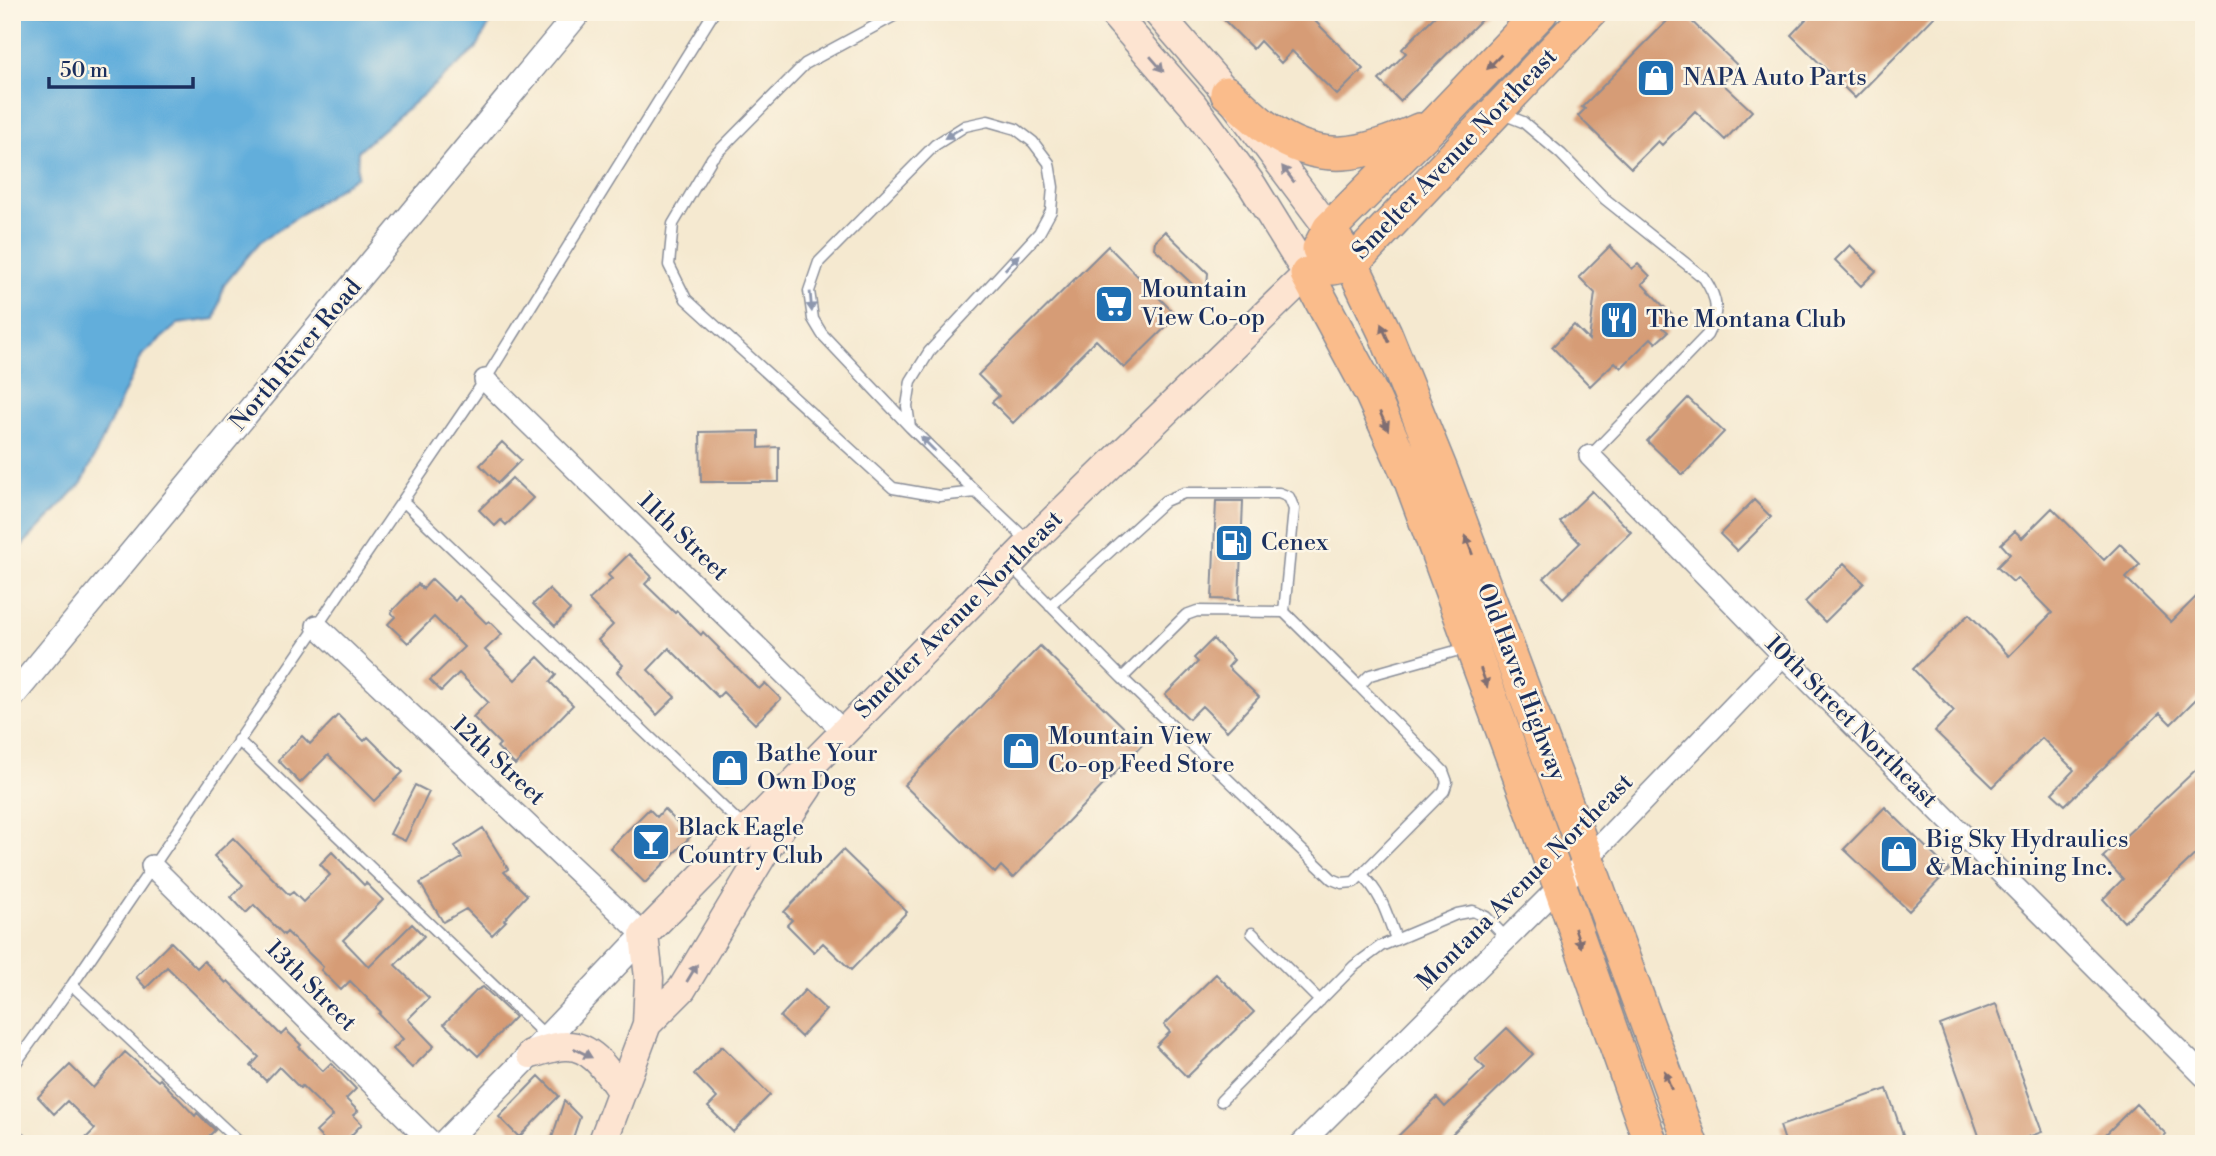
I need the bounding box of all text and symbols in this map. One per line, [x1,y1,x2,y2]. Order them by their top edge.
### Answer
street label: Smelter Avenue Northeast [1346,42,1564,266]
scale bar [49,46,192,90]
one-way arrow [1486,53,1502,70]
one-way arrow [1149,55,1165,73]
shop icon: NAPA Auto Parts [1635,57,1677,99]
text: 50 m [60,58,108,84]
place label: NAPA Auto Parts [1683,63,1867,93]
one-way arrow [944,127,963,140]
one-way arrow [1281,165,1295,183]
one-way arrow [1004,253,1020,271]
street label: North River Road [224,273,369,437]
place label: Mountain View Co-op [1140,275,1265,333]
supermarket icon: Mountain View Co-op [1093,283,1135,325]
one-way arrow [806,291,817,313]
restaurant icon: The Montana Club [1598,299,1640,341]
place label: The Montana Club [1646,305,1846,335]
one-way arrow [1379,323,1390,344]
one-way arrow [1378,411,1390,431]
one-way arrow [920,437,937,453]
street label: 11th Street [631,486,735,588]
street label: Smelter Avenue Northeast [849,504,1070,725]
fuel station icon: Cenex [1213,522,1255,564]
place label: Cenex [1261,528,1329,558]
one-way arrow [1463,534,1474,555]
street label: Old Havre Highway [1470,579,1573,785]
street label: 10th Street Northeast [1758,629,1944,815]
one-way arrow [1479,668,1490,689]
street label: 12th Street [445,710,552,812]
place label: Mountain View Co-op Feed Store [1048,722,1235,780]
shop icon: Mountain View Co-op Feed Store [1000,730,1042,772]
place label: Bathe Your Own Dog [756,739,878,797]
shop icon: Bathe Your Own Dog [709,747,751,789]
street label: Montana Avenue Northeast [1410,767,1640,997]
place label: Black Eagle Country Club [677,813,823,871]
bar icon: Black Eagle Country Club [630,821,672,863]
place label: Big Sky Hydraulics & Machining Inc. [1925,825,2128,883]
shop icon: Big Sky Hydraulics & Machining Inc. [1878,833,1920,875]
one-way arrow [1573,928,1584,949]
street label: 13th Street [259,934,363,1038]
one-way arrow [685,964,698,983]
one-way arrow [573,1047,593,1058]
one-way arrow [1662,1069,1673,1090]

